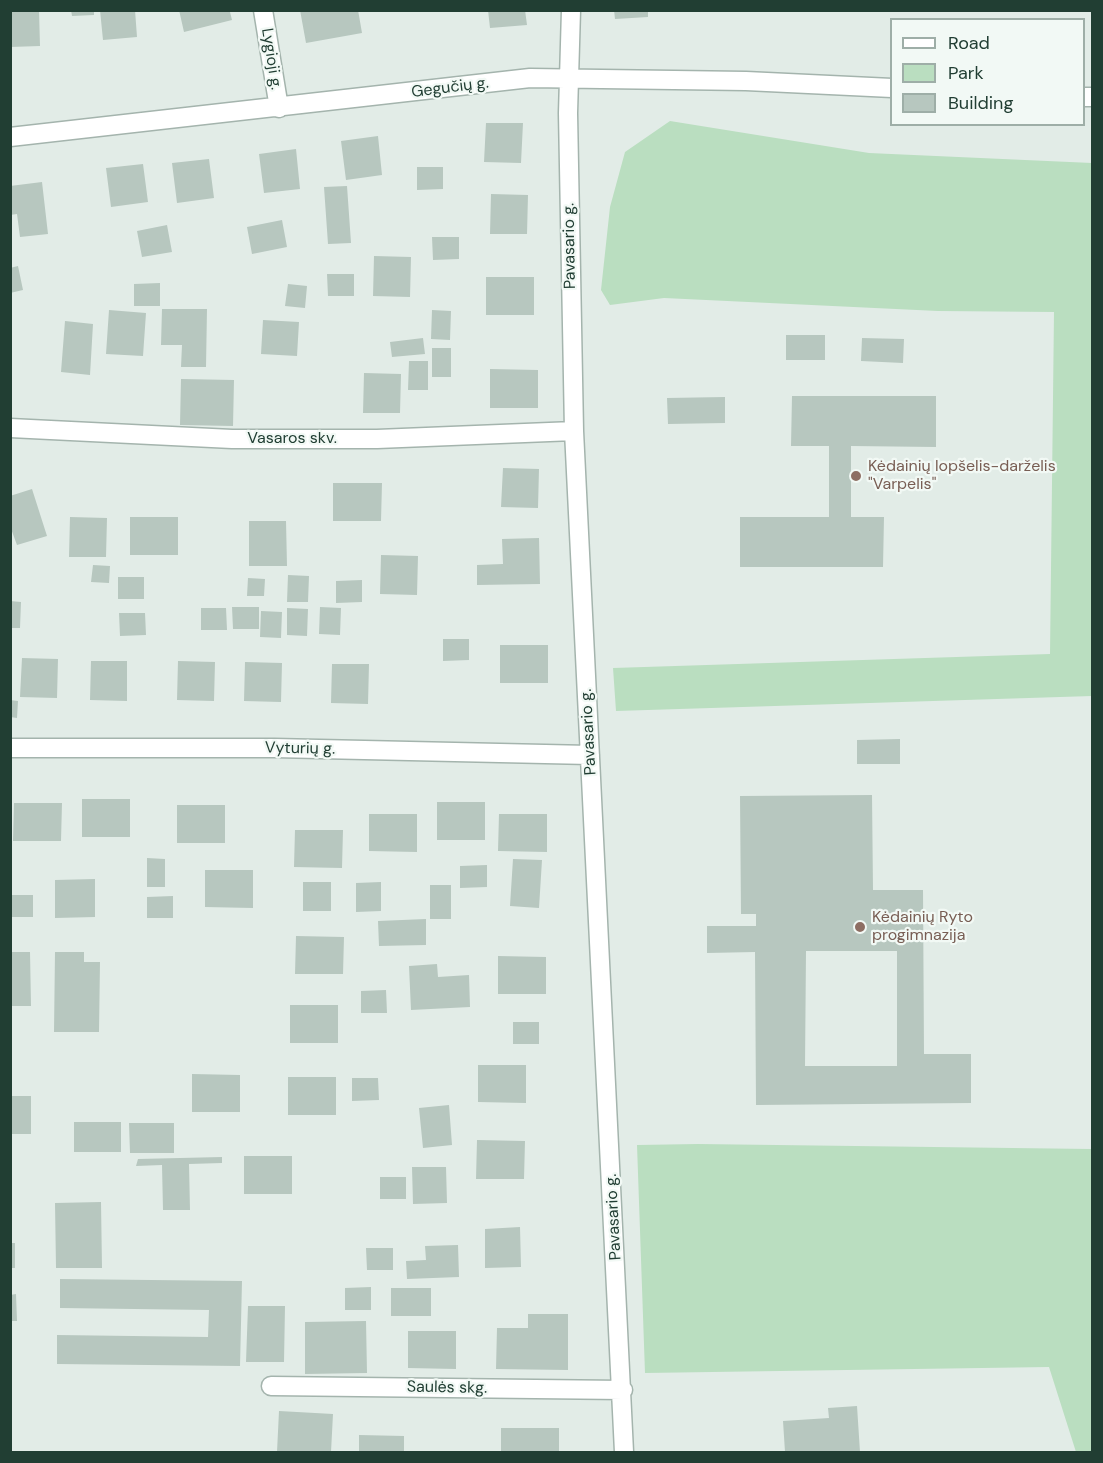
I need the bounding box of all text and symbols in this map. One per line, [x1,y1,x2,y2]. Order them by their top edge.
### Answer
legend [890,18,1085,126]
street label: Lygioji g. [257,27,285,91]
text: Road [948,31,990,55]
text: Park [948,61,984,85]
street label: Gegučių g. [410,74,490,102]
text: Building [948,91,1013,115]
street label: Pavasario g. [560,203,580,289]
street label: Vasaros skv. [247,429,337,449]
place label: Kėdainių lopšelis-darželis "Varpelis" [868,457,1056,495]
marker: Kėdainių lopšelis-darželis "Varpelis" [849,469,863,483]
street label: Pavasario g. [577,688,601,776]
street label: Vyturių g. [265,739,335,759]
place label: Kėdainių Ryto progimnazija [872,908,973,946]
marker: Kėdainių Ryto progimnazija [853,920,867,934]
street label: Pavasario g. [602,1173,626,1261]
street label: Saulės skg. [407,1378,487,1398]

